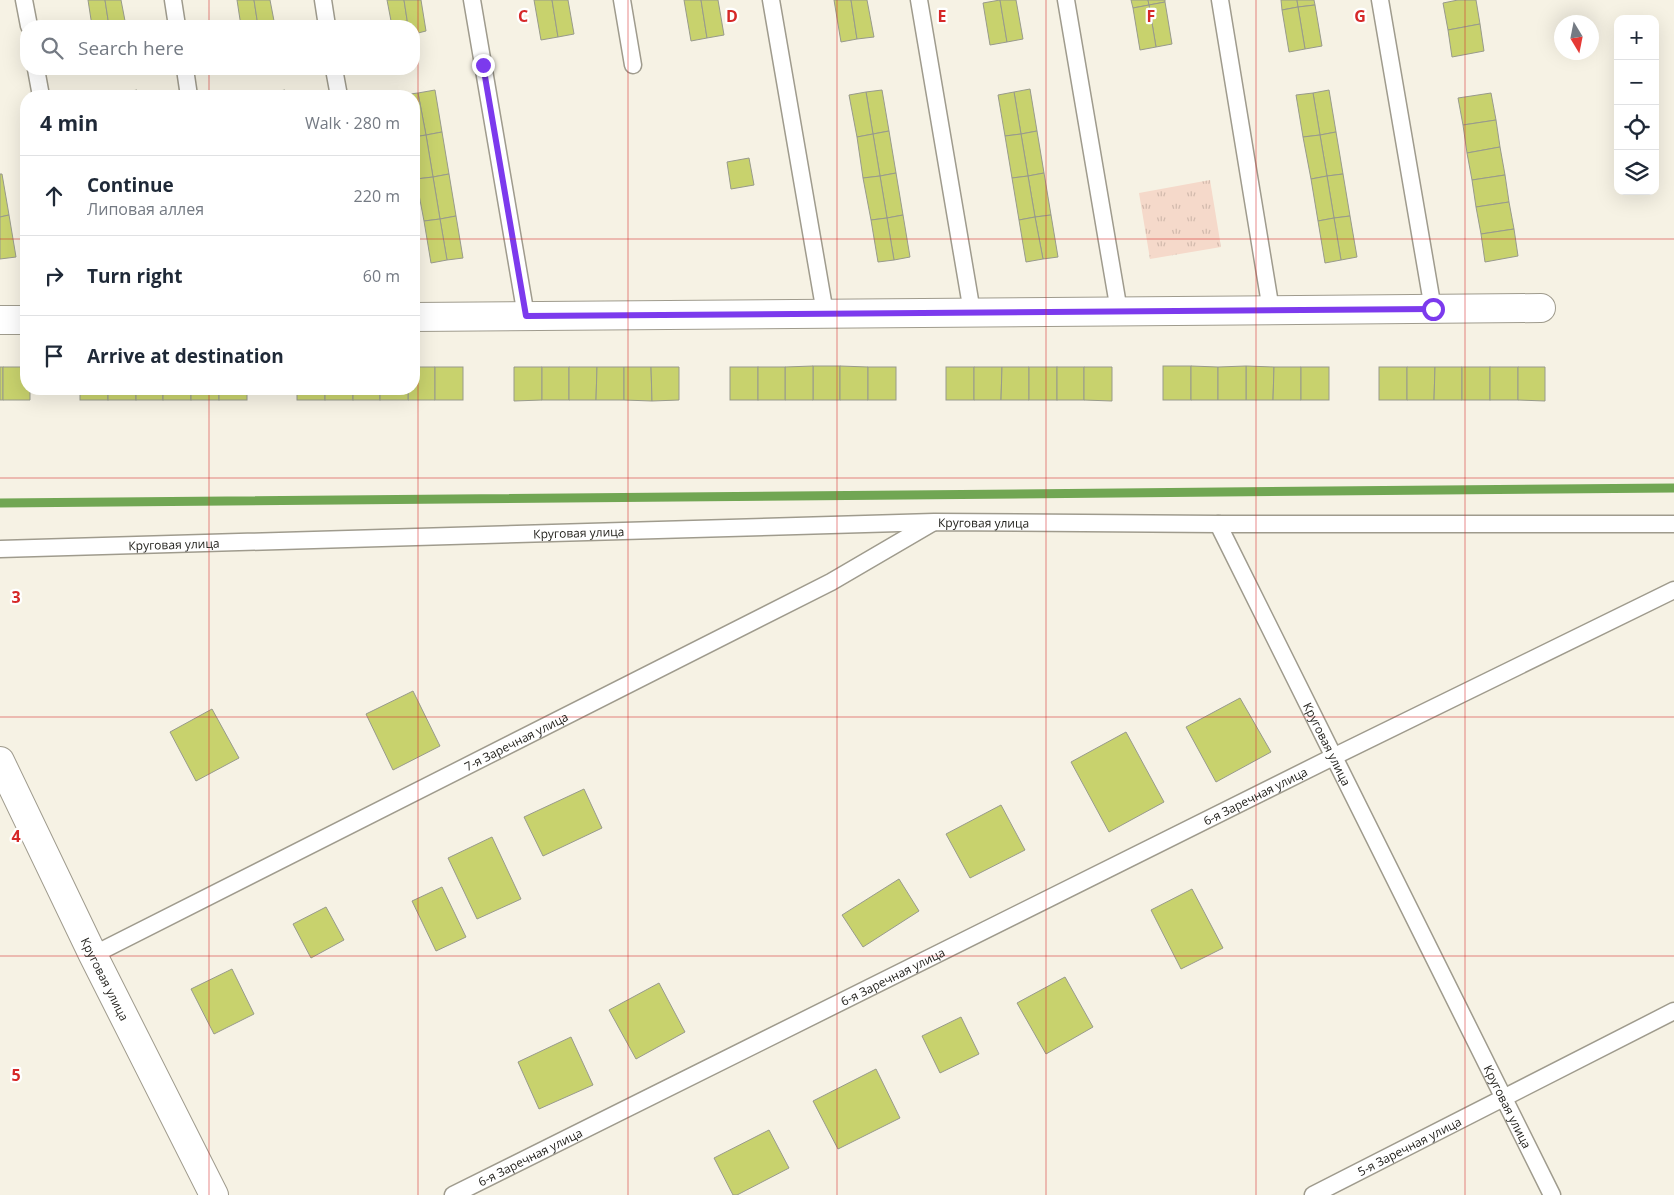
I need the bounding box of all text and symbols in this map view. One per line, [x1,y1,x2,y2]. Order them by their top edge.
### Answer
text: C [518,5,528,27]
text: D [726,5,738,27]
text: E [938,5,947,27]
text: F [1147,5,1155,27]
text: G [1354,5,1366,27]
north arrow [1554,15,1599,60]
map controls [1614,15,1659,195]
button: + [1614,15,1659,60]
search box [20,20,420,75]
icon: search [38,34,66,62]
text: Search here [78,35,184,61]
route end [472,54,495,77]
button: − [1614,60,1659,105]
button: locate [1614,105,1659,150]
text: 4 min [40,109,98,137]
text: Walk · 280 m [305,112,400,134]
button: layers [1614,150,1659,195]
text: Continue [87,172,174,198]
icon: ahead [40,182,68,210]
text: 220 m [354,185,400,207]
text: Липовая аллея [87,198,204,220]
icon: right [40,262,68,290]
text: Turn right [87,263,182,289]
text: 60 m [363,265,400,287]
route start [1422,298,1445,321]
icon: arrive [40,342,68,370]
text: Arrive at destination [87,343,284,369]
street label: Круговая улица [938,514,1029,531]
street label: Круговая улица [533,522,625,542]
street label: Круговая улица [128,534,220,554]
text: 3 [11,586,21,608]
street label: Круговая улица [1300,699,1355,788]
street label: 7-я Заречная улица [461,708,571,775]
street label: 6-я Заречная улица [1200,763,1310,829]
text: 4 [11,825,21,847]
street label: Круговая улица [77,934,133,1024]
street label: 6-я Заречная улица [838,943,948,1009]
street label: Круговая улица [1480,1062,1536,1151]
text: 5 [11,1064,21,1086]
street label: 5-я Заречная улица [1354,1112,1464,1179]
street label: 6-я Заречная улица [475,1124,585,1190]

